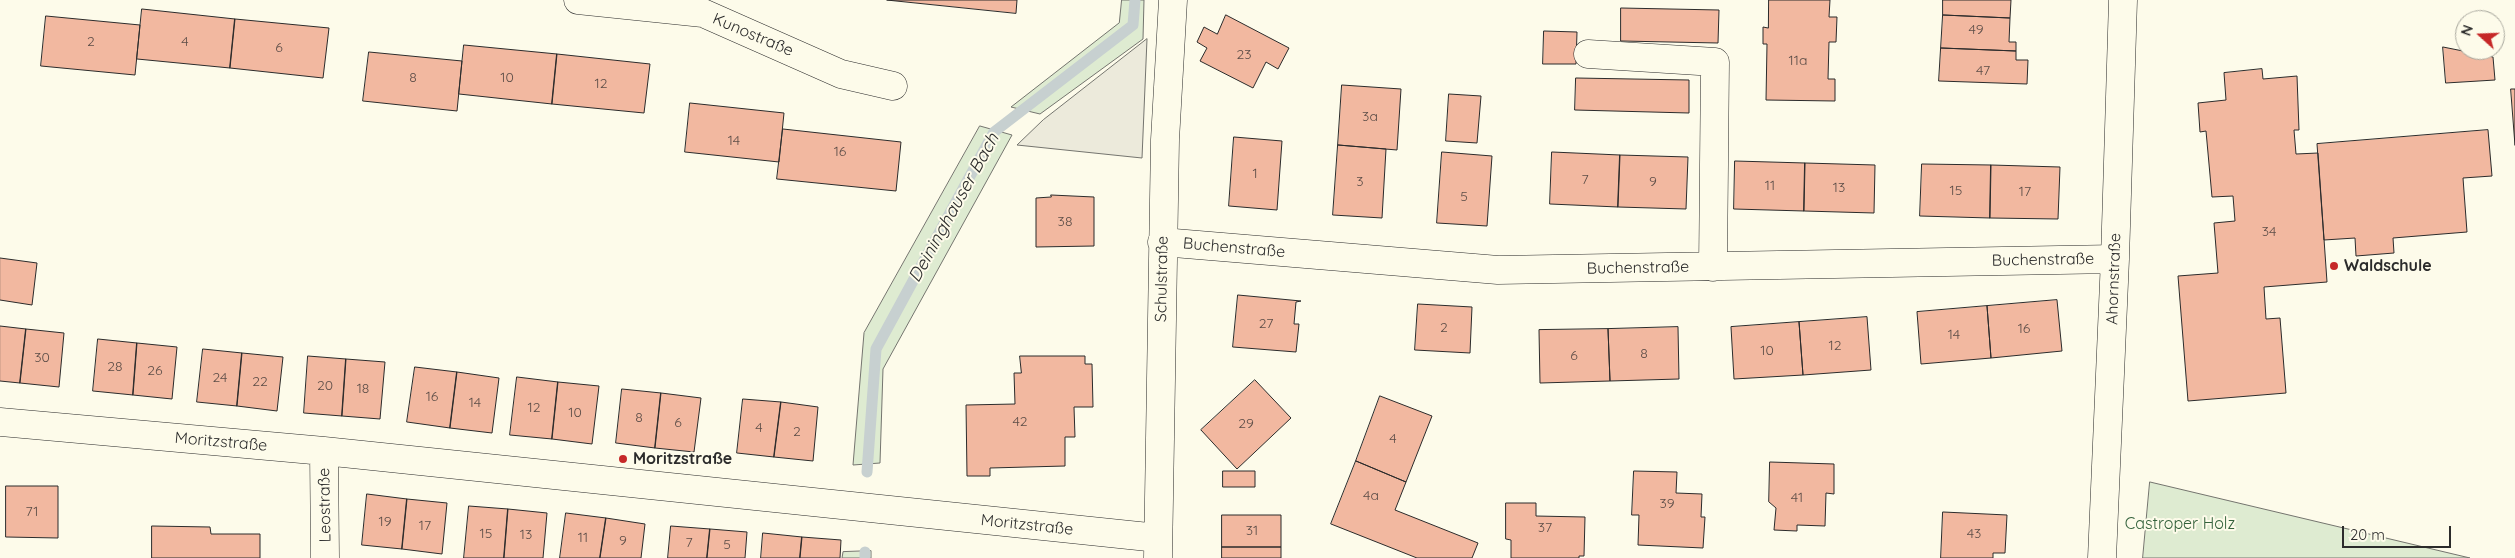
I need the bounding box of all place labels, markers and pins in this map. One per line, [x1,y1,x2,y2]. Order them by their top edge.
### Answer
place label: Waldschule [2344,256,2432,276]
marker: Waldschule [2328,260,2340,272]
place label: Moritzstraße [633,449,732,469]
marker: Moritzstraße [617,453,629,465]

